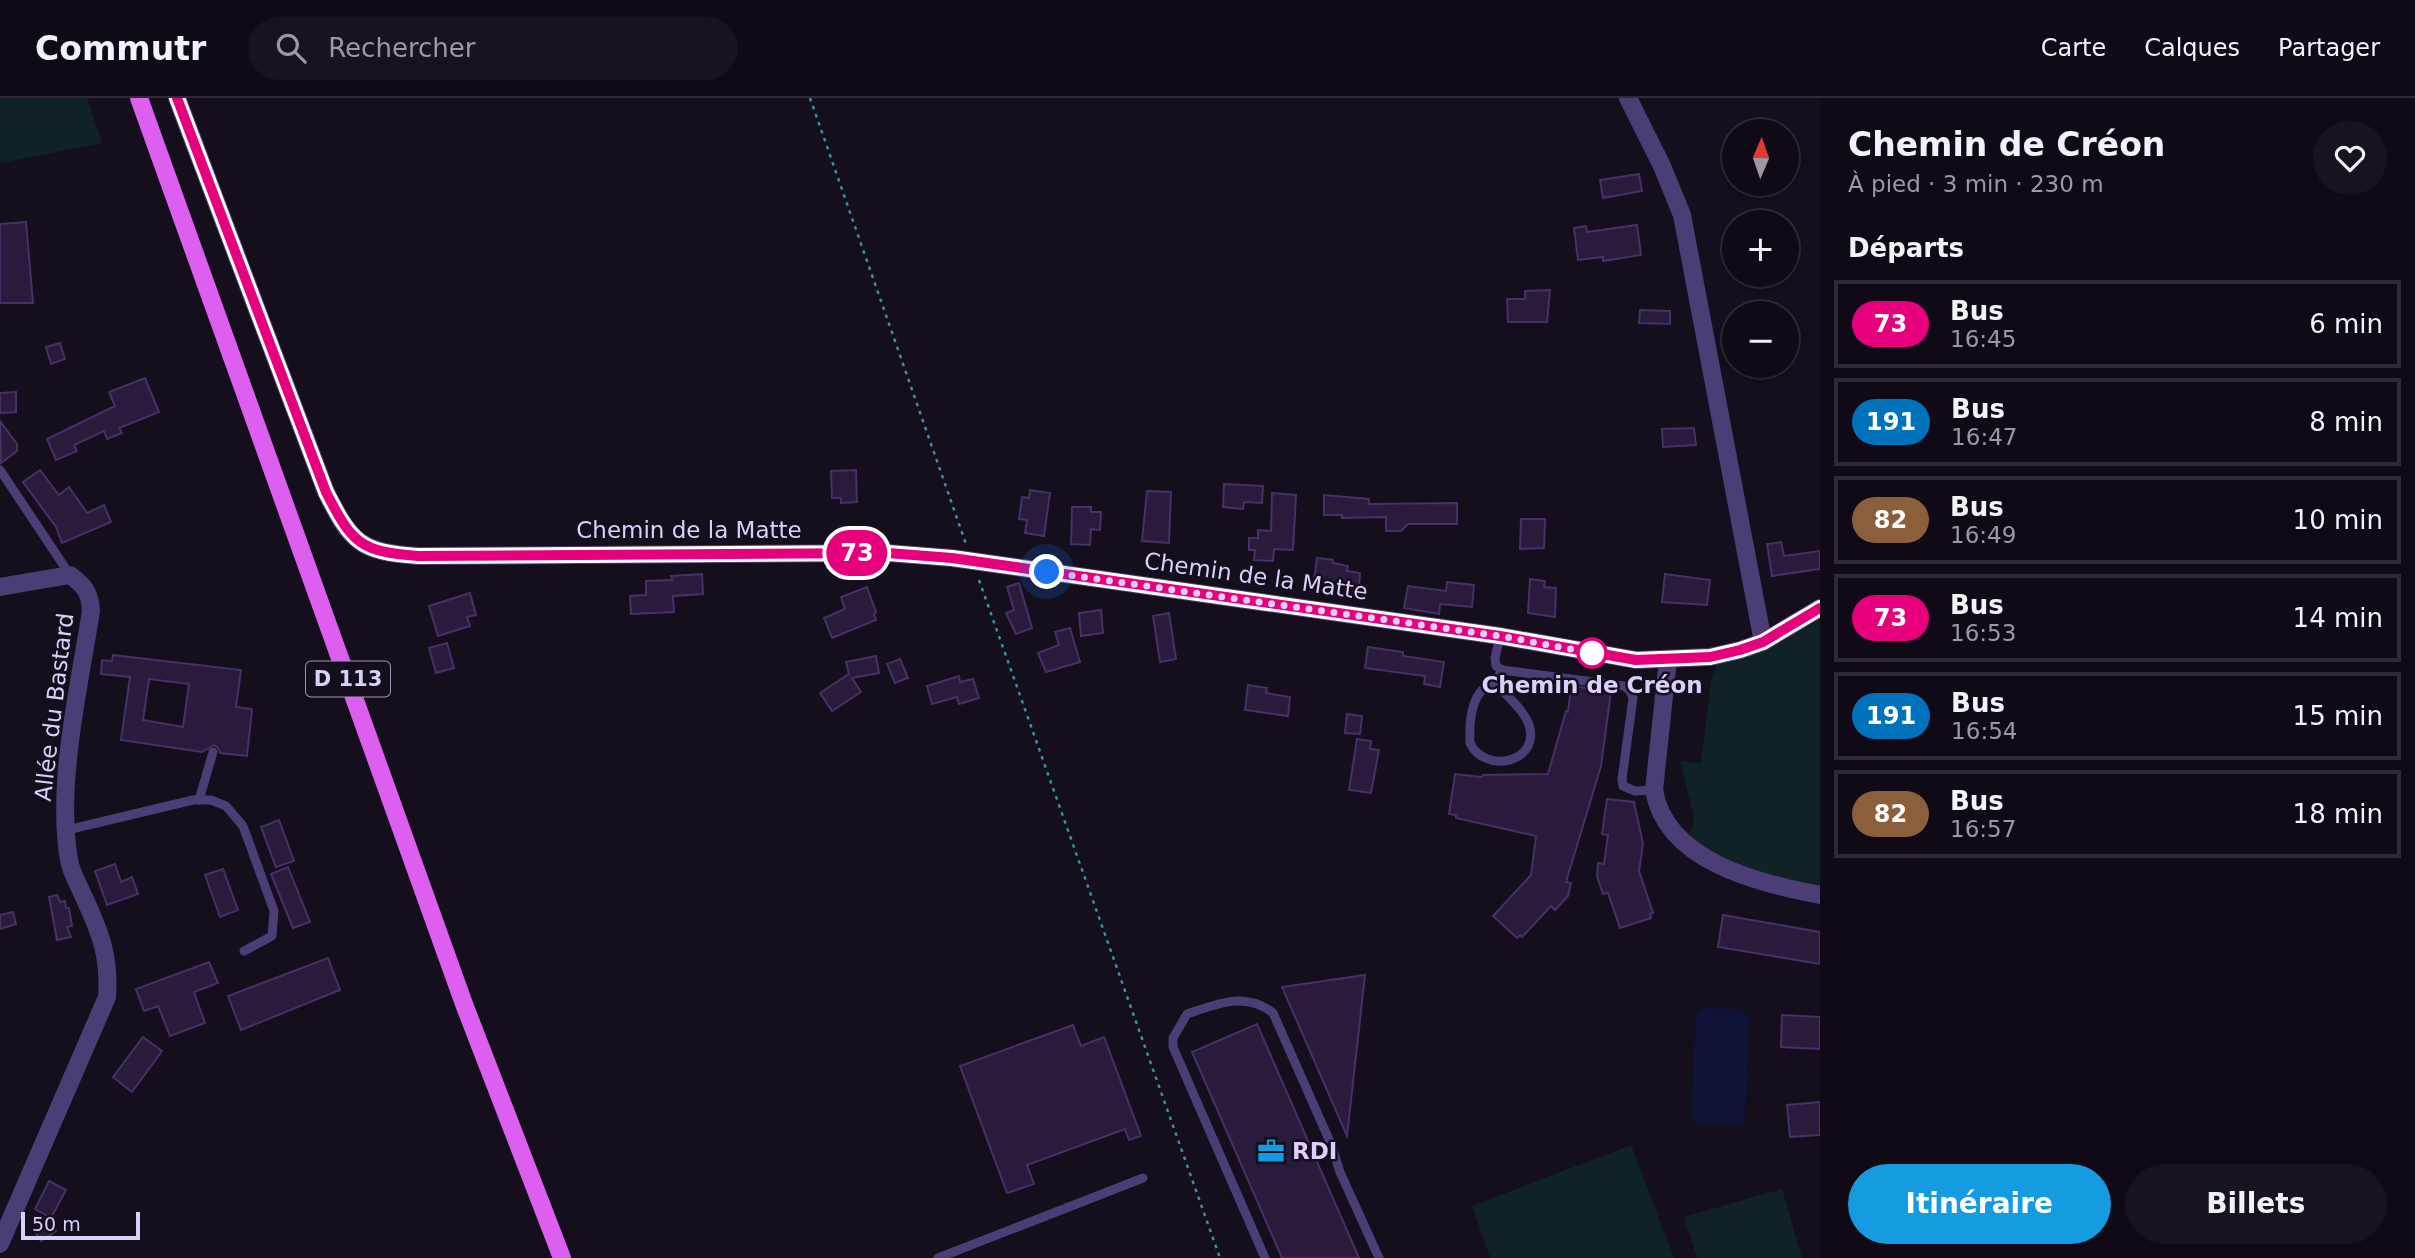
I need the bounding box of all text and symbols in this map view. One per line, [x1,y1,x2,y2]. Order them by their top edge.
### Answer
search box [248,17,738,80]
text: Commutr [35,29,206,68]
icon: search [272,29,310,67]
text: Rechercher [328,33,475,63]
text: Carte [2041,34,2106,62]
text: Calques [2144,34,2240,62]
text: Partager [2278,34,2380,62]
north arrow [1722,119,1799,196]
map controls [1722,119,1799,378]
button: heart [2313,121,2387,195]
text: Chemin de Créon [1848,125,2165,164]
text: À pied · 3 min · 230 m [1848,171,2104,197]
button: + [1722,210,1799,287]
text: Départs [1848,233,1964,263]
text: Bus [1950,296,2004,326]
button: − [1722,301,1799,378]
text: 6 min [2309,309,2383,339]
text: 73 [1874,310,1907,338]
text: 16:45 [1950,326,2016,352]
text: Bus [1951,394,2005,424]
text: 8 min [2309,407,2383,437]
text: 191 [1866,408,1916,436]
text: 16:47 [1951,424,2017,450]
text: Bus [1950,492,2004,522]
text: 10 min [2293,505,2383,535]
text: 82 [1874,506,1907,534]
street label: Chemin de la Matte [576,517,802,543]
text: 16:49 [1950,522,2016,548]
line badge: 73 [826,530,888,576]
text: 73 [840,539,874,567]
street label: Chemin de la Matte [1143,547,1369,605]
your location [1029,554,1064,589]
text: Bus [1950,590,2004,620]
text: 14 min [2293,603,2383,633]
text: 73 [1874,604,1907,632]
street label: Allée du Bastard [30,612,78,802]
text: 16:53 [1950,620,2016,646]
marker: Chemin de Créon [1577,638,1607,668]
road number: D 113 [306,662,390,696]
place label: Chemin de Créon [1481,672,1703,698]
text: Bus [1951,688,2005,718]
text: 15 min [2293,701,2383,731]
text: 191 [1866,702,1916,730]
text: 16:54 [1951,718,2017,744]
text: Bus [1950,786,2004,816]
text: 18 min [2293,799,2383,829]
text: 82 [1874,800,1907,828]
text: 16:57 [1950,816,2016,842]
office icon: RDI [1256,1136,1286,1166]
place label: RDI [1292,1138,1337,1164]
button: Itinéraire [1848,1164,2111,1244]
button: Billets [2125,1164,2387,1244]
scale bar [21,1209,140,1241]
text: 50 m [32,1213,81,1235]

